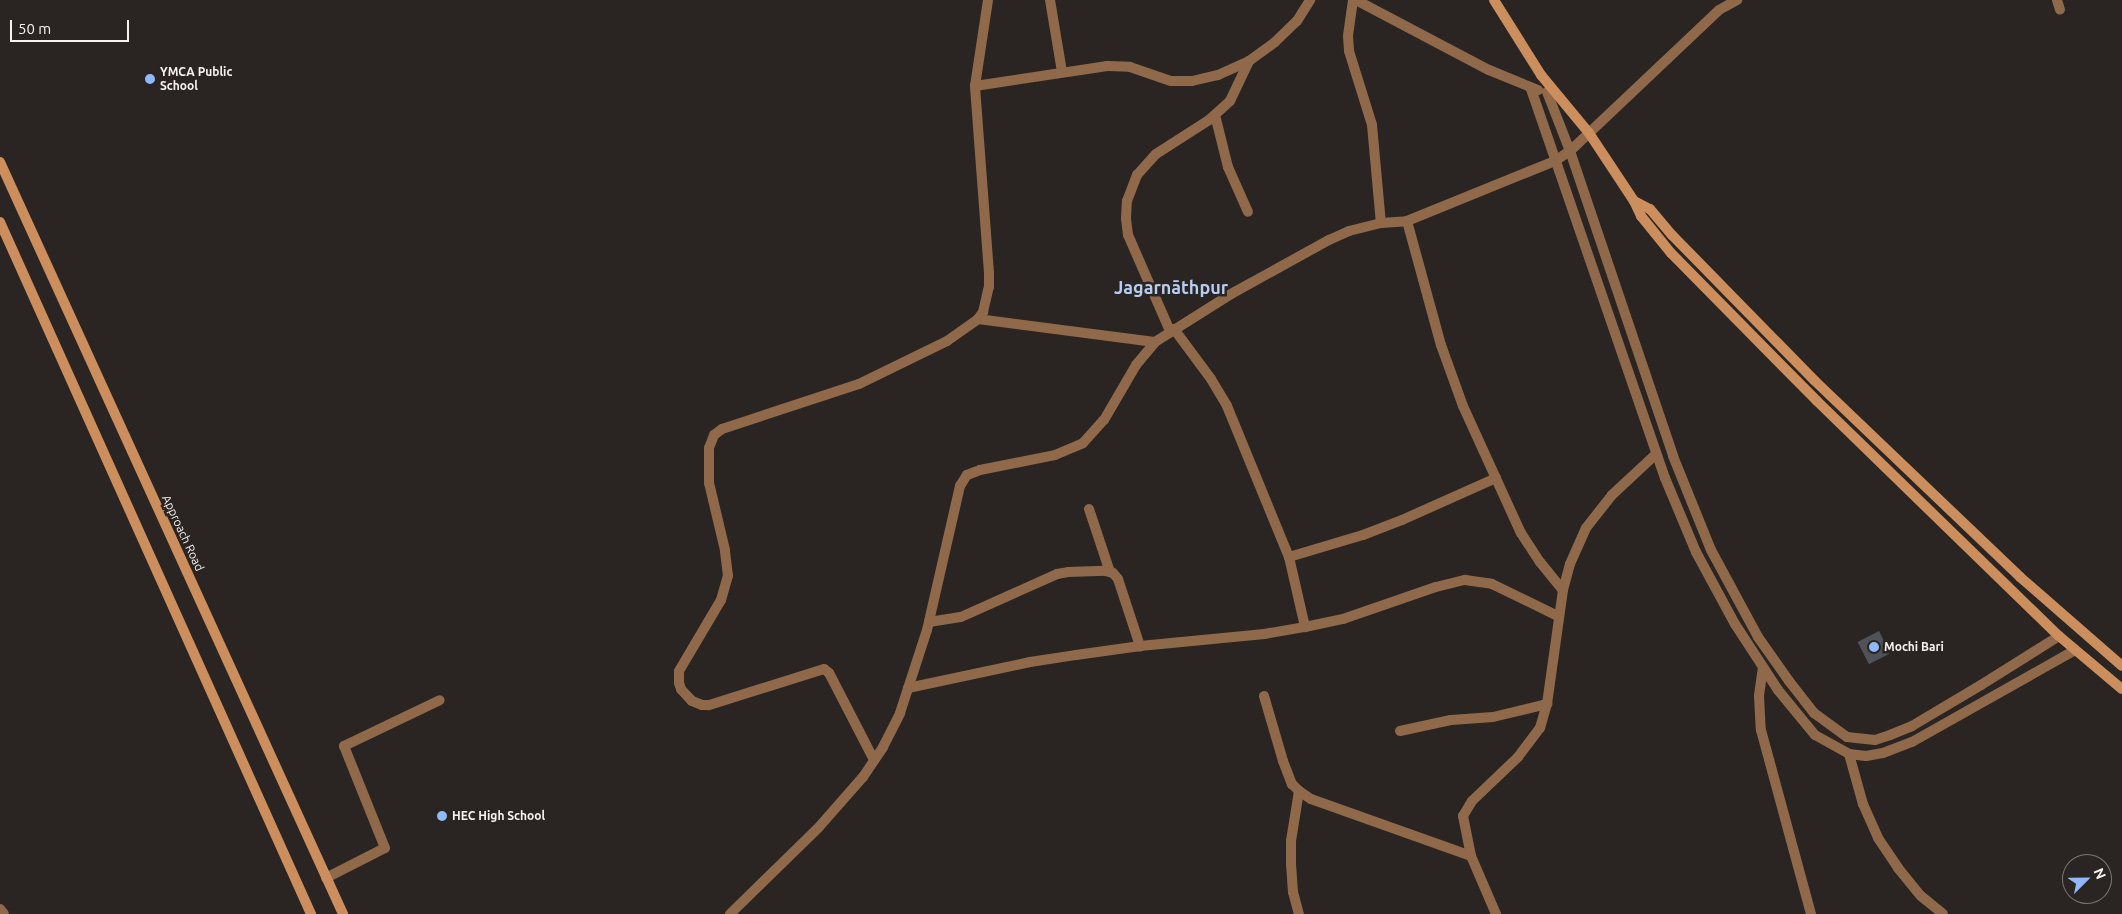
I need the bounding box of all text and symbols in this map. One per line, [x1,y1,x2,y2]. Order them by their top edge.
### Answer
scale bar [12,10,131,42]
text: 50 m [18,20,51,37]
place label: YMCA Public School [160,65,232,93]
marker: YMCA Public School [144,73,156,85]
district label: Jagarnāthpur [1114,276,1228,298]
street label: Approach Road [159,493,207,573]
place label: Mochi Bari [1884,640,1944,654]
marker: Mochi Bari [1868,641,1880,653]
place label: HEC High School [452,809,545,823]
marker: HEC High School [436,810,448,822]
north arrow [2062,854,2112,904]
text: N [2090,866,2109,881]

